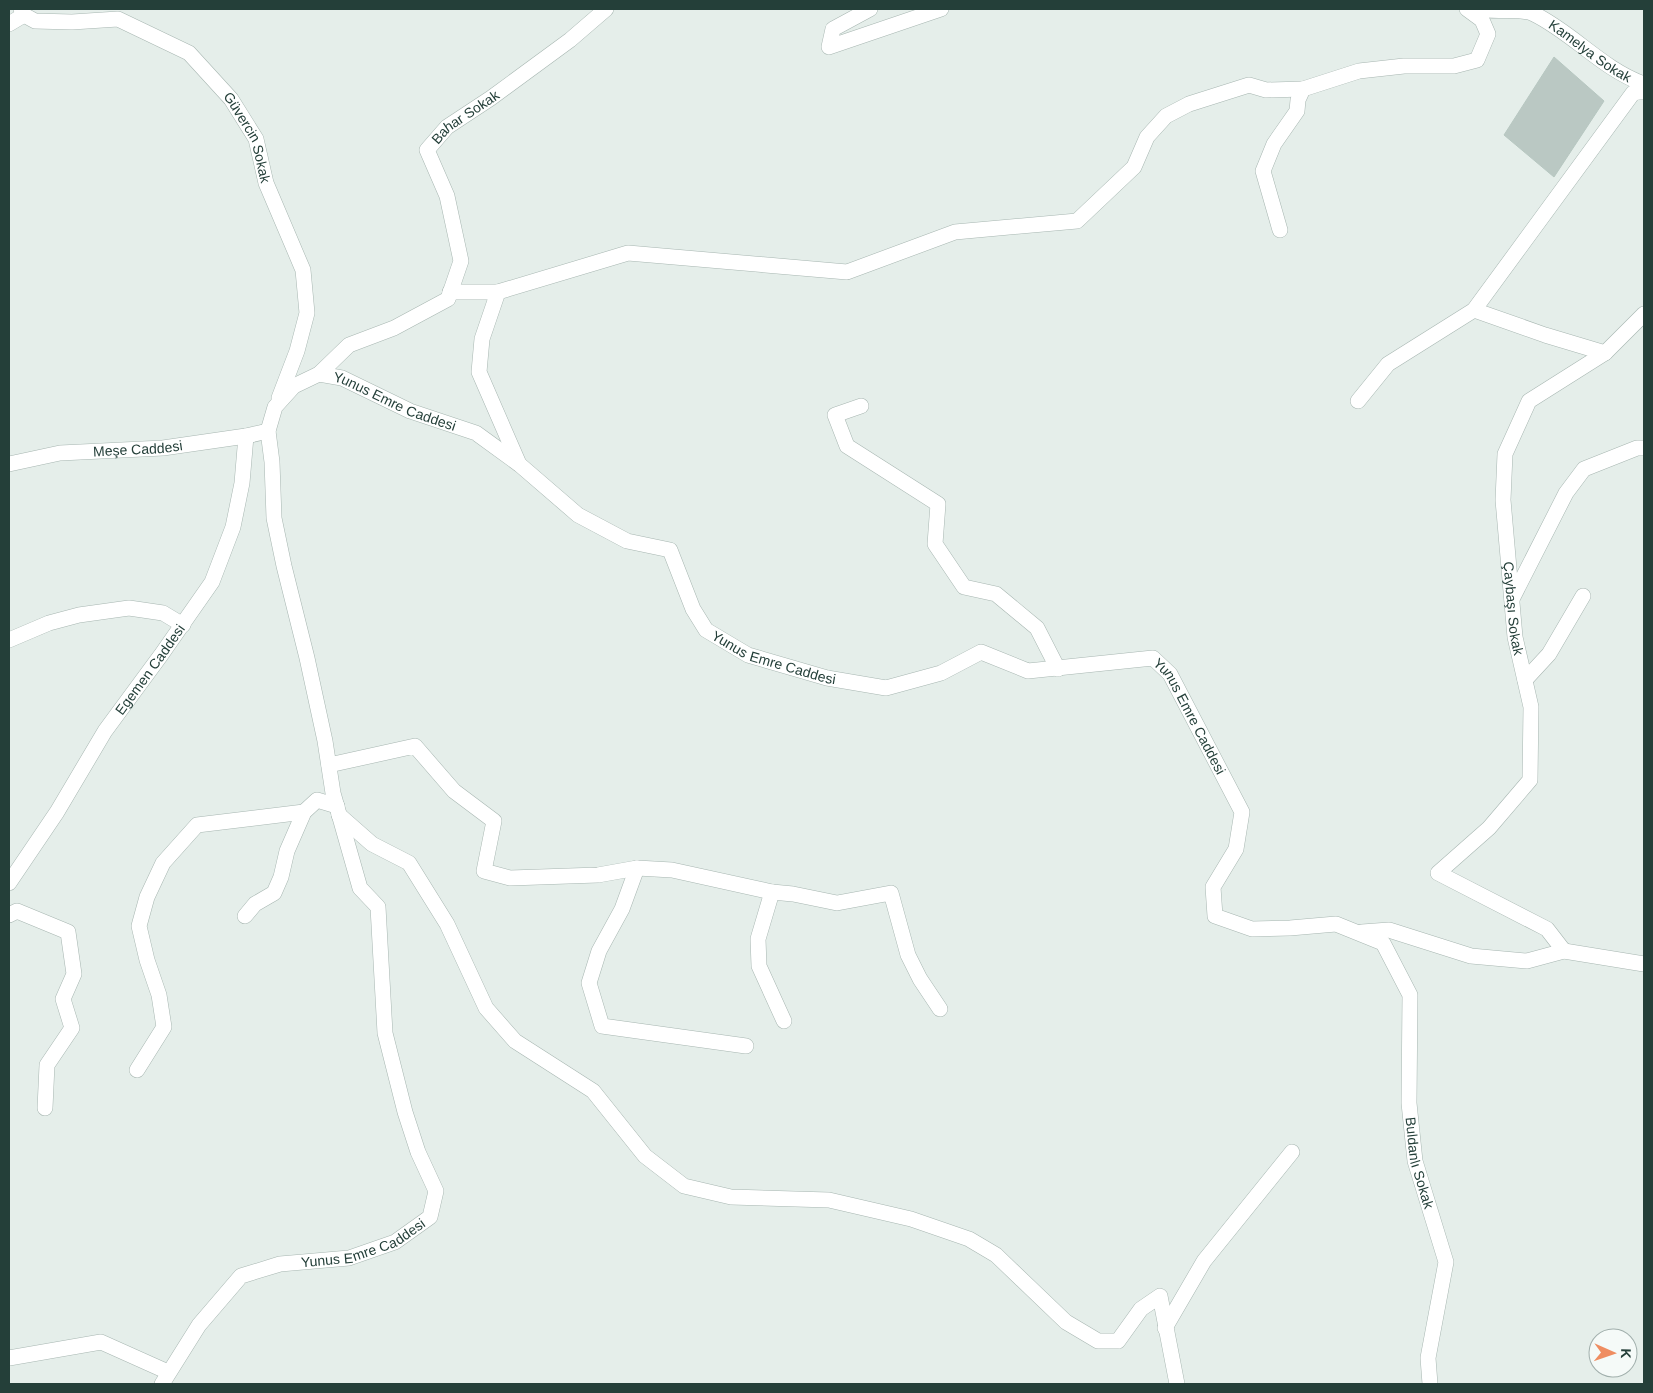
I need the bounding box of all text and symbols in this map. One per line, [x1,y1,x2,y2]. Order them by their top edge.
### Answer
street label: Kamelya Sokak [1546,16,1635,86]
street label: Bahar Sokak [428,86,503,147]
street label: Güvercin Sokak [220,89,274,186]
street label: Yunus Emre Caddesi [333,369,458,434]
street label: Meşe Caddesi [93,437,183,459]
street label: Çaybaşı Sokak [1500,561,1527,658]
street label: Egemen Caddesi [112,621,188,718]
street label: Yunus Emre Caddesi [709,627,837,687]
street label: Yunus Emre Caddesi [1150,655,1229,777]
street label: Buldanlı Sokak [1402,1116,1437,1211]
street label: Yunus Emre Caddesi [300,1215,428,1270]
north arrow [1588,1328,1638,1378]
text: K [1618,1348,1634,1359]

